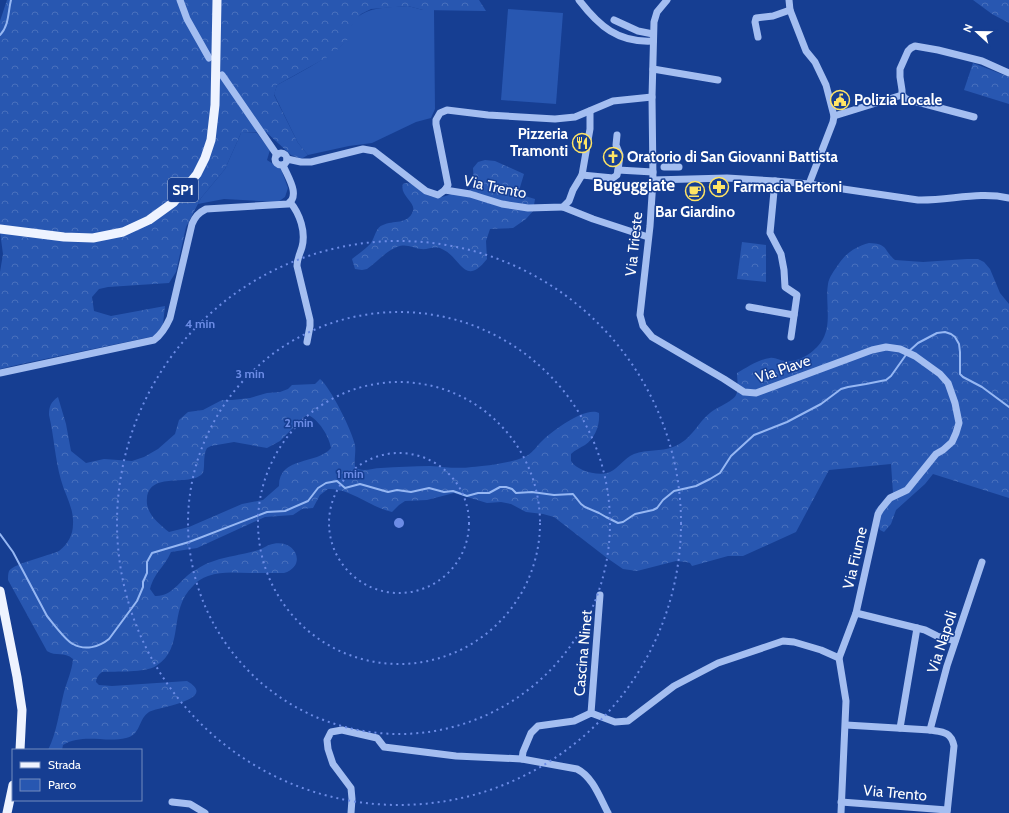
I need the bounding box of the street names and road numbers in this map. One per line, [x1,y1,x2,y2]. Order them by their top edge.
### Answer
street label: Via Trento [462,172,528,202]
road number: SP1 [168,178,198,202]
street label: Via Trieste [622,211,646,277]
street label: Via Piave [753,351,813,387]
street label: Via Fiume [839,525,871,591]
street label: Cascina Ninet [570,609,596,697]
street label: Via Napoli [923,609,961,675]
street label: Via Trento [862,781,928,805]

